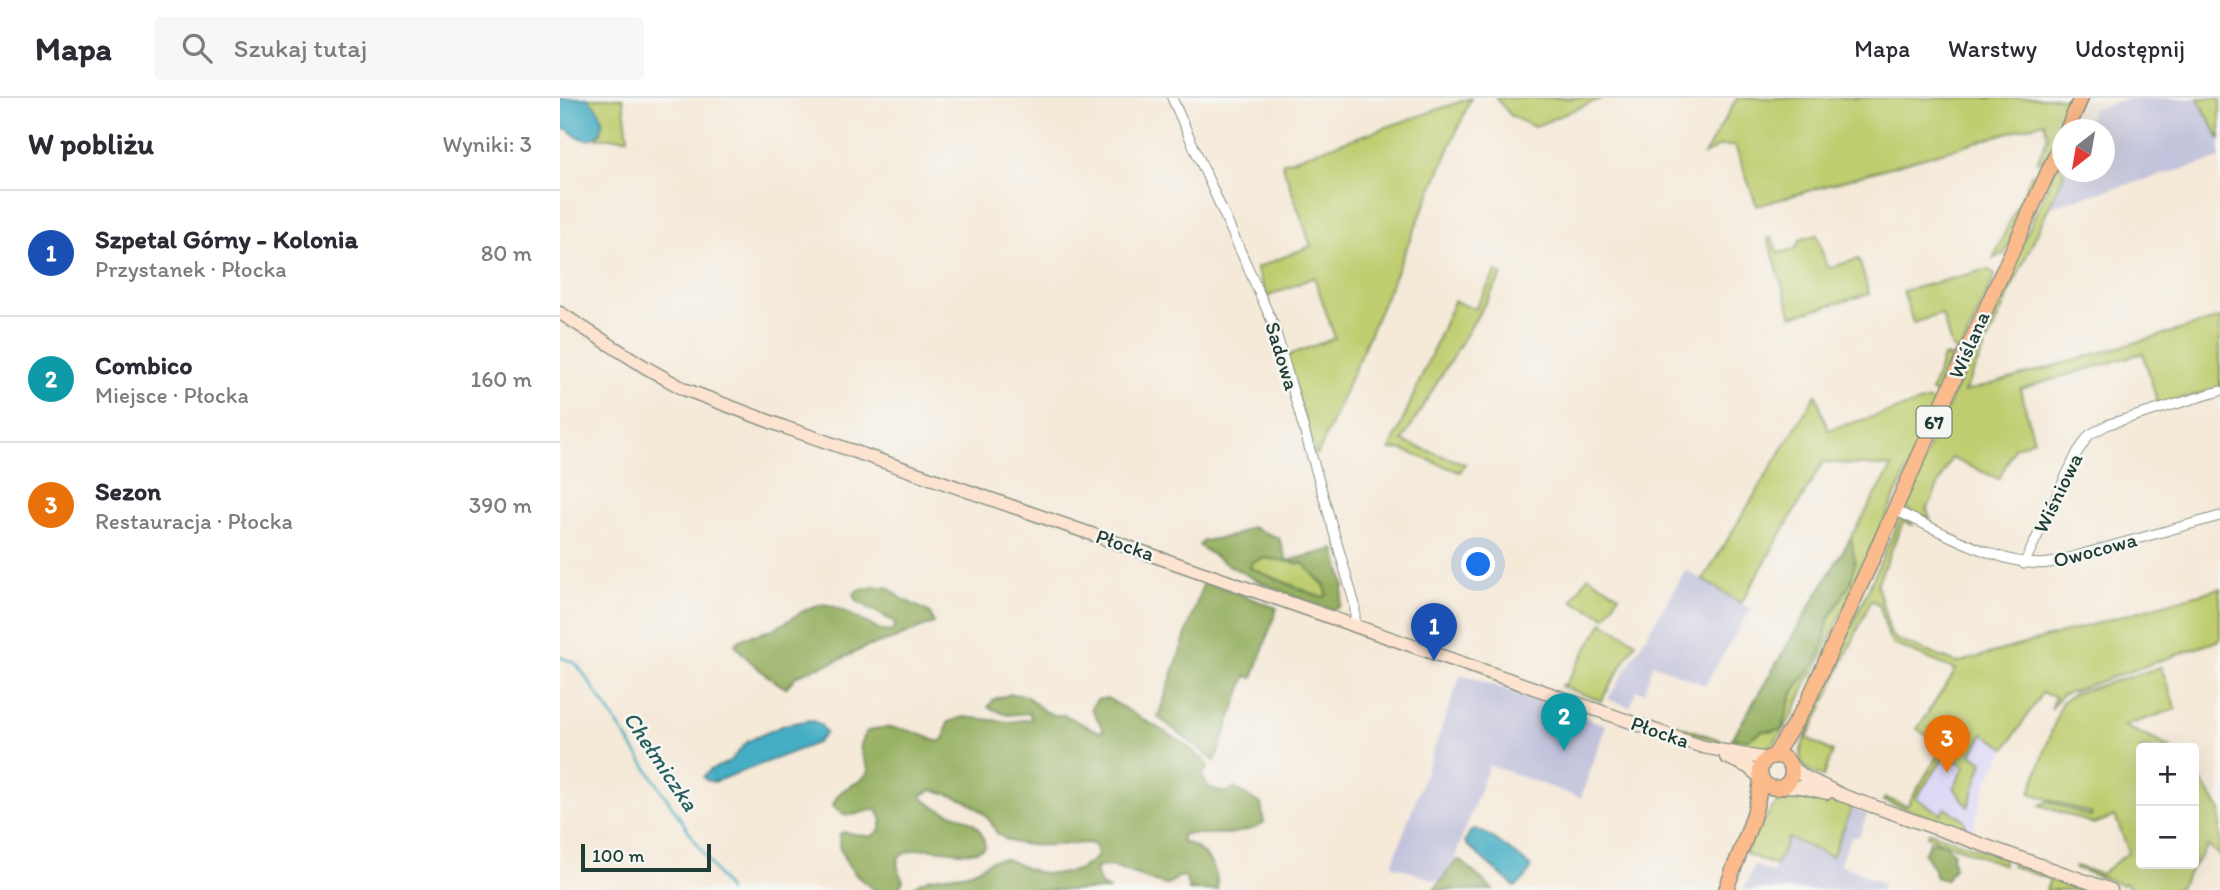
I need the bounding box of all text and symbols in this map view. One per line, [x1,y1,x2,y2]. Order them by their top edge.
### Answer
search box [154,17,644,80]
text: Mapa [35,29,112,68]
icon: search [178,29,216,67]
text: Szukaj tutaj [234,32,367,64]
text: Mapa [1854,34,1910,63]
text: Warstwy [1948,34,2037,63]
text: Udostępnij [2075,34,2185,63]
north arrow [2052,119,2115,182]
text: W pobliżu [28,125,154,162]
text: Wyniki: 3 [442,130,532,158]
text: Szpetal Górny - Kolonia [95,223,358,255]
text: 1 [46,239,56,267]
text: 80 m [481,239,532,267]
text: Przystanek · Płocka [95,255,286,283]
street label: Wiślana [1943,307,1994,382]
street label: Sadowa [1260,319,1305,393]
text: Combico [95,349,192,381]
text: 2 [45,365,57,393]
text: 160 m [470,365,532,393]
text: Miejsce · Płocka [95,381,249,409]
road number: 67 [1916,406,1952,438]
street label: Wiśniowa [2028,449,2088,537]
text: Sezon [95,475,161,507]
text: 3 [45,491,57,519]
text: 390 m [469,491,532,519]
text: Restauracja · Płocka [95,507,293,535]
street label: Płocka [1093,523,1157,566]
street label: Owocowa [2050,526,2140,573]
your location [1461,547,1495,581]
pin: 1 [1411,603,1457,661]
pin: 2 [1541,693,1587,751]
water label: Chełmiczka [617,706,705,816]
street label: Płocka [1628,710,1692,753]
pin: 3 [1924,715,1970,773]
map controls [2136,743,2199,869]
button: + [2136,743,2199,806]
button: − [2136,806,2199,869]
scale bar [581,841,710,873]
text: 100 m [592,844,644,867]

